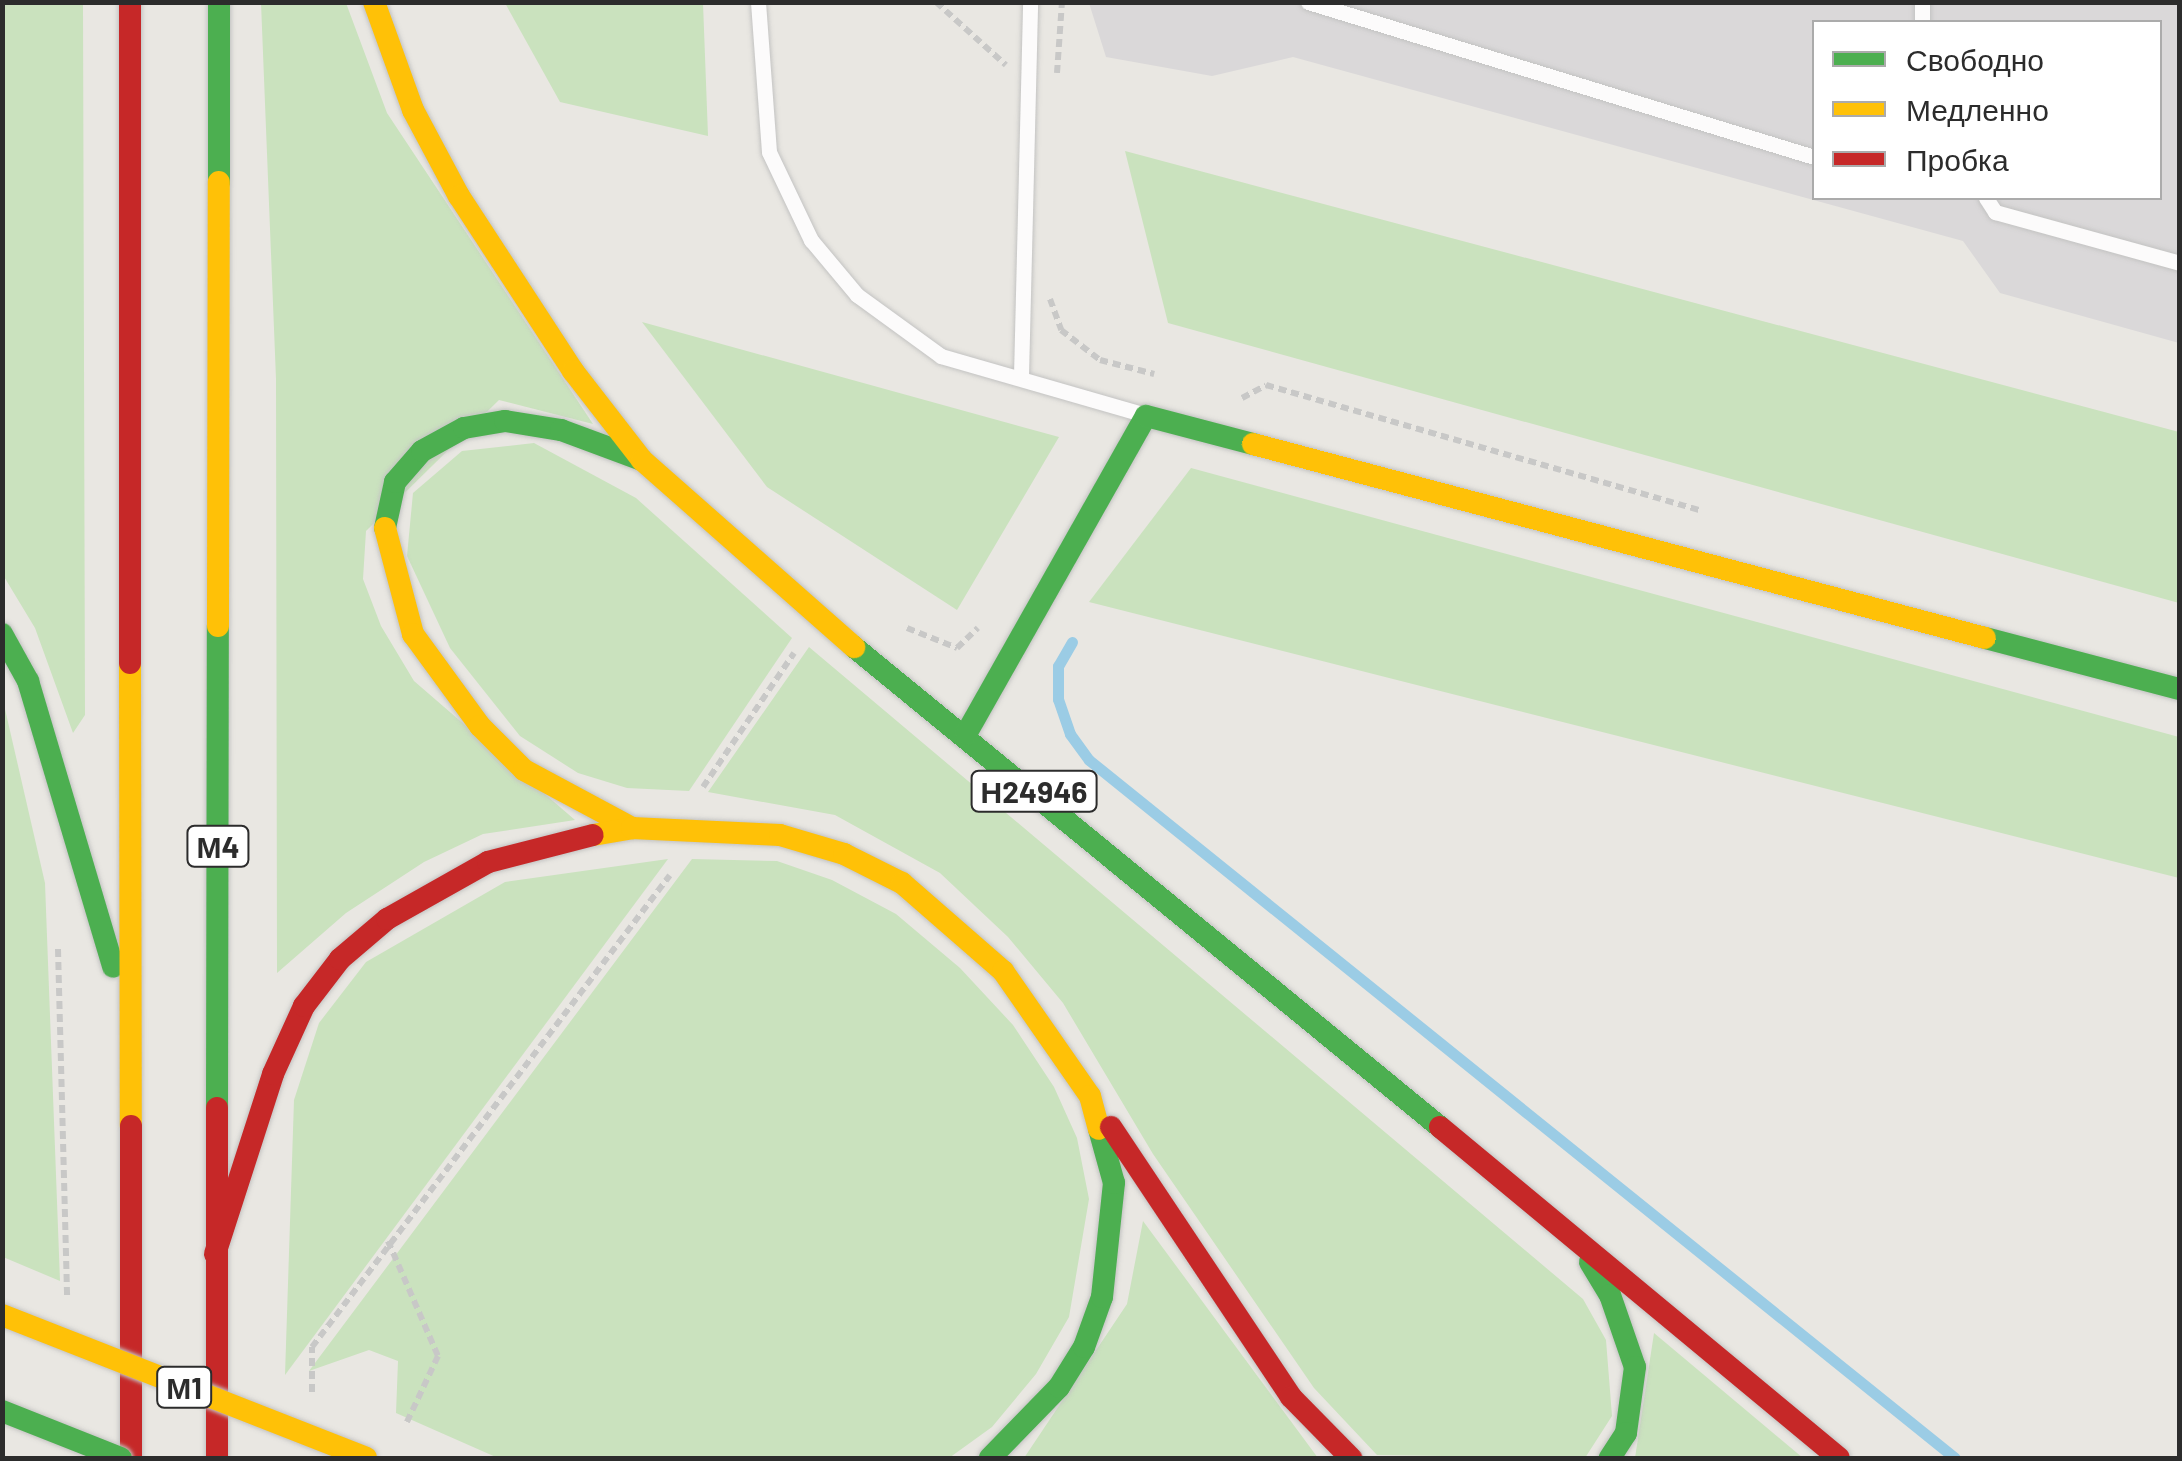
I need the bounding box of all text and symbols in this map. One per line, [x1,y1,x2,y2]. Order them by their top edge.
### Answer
legend [1812,20,2162,200]
text: Свободно [1906,41,2044,77]
text: Медленно [1906,91,2049,127]
text: Пробка [1906,141,2009,177]
road number: Н24946 [969,766,1099,816]
road number: М4 [186,821,250,871]
road number: М1 [154,1362,214,1412]

